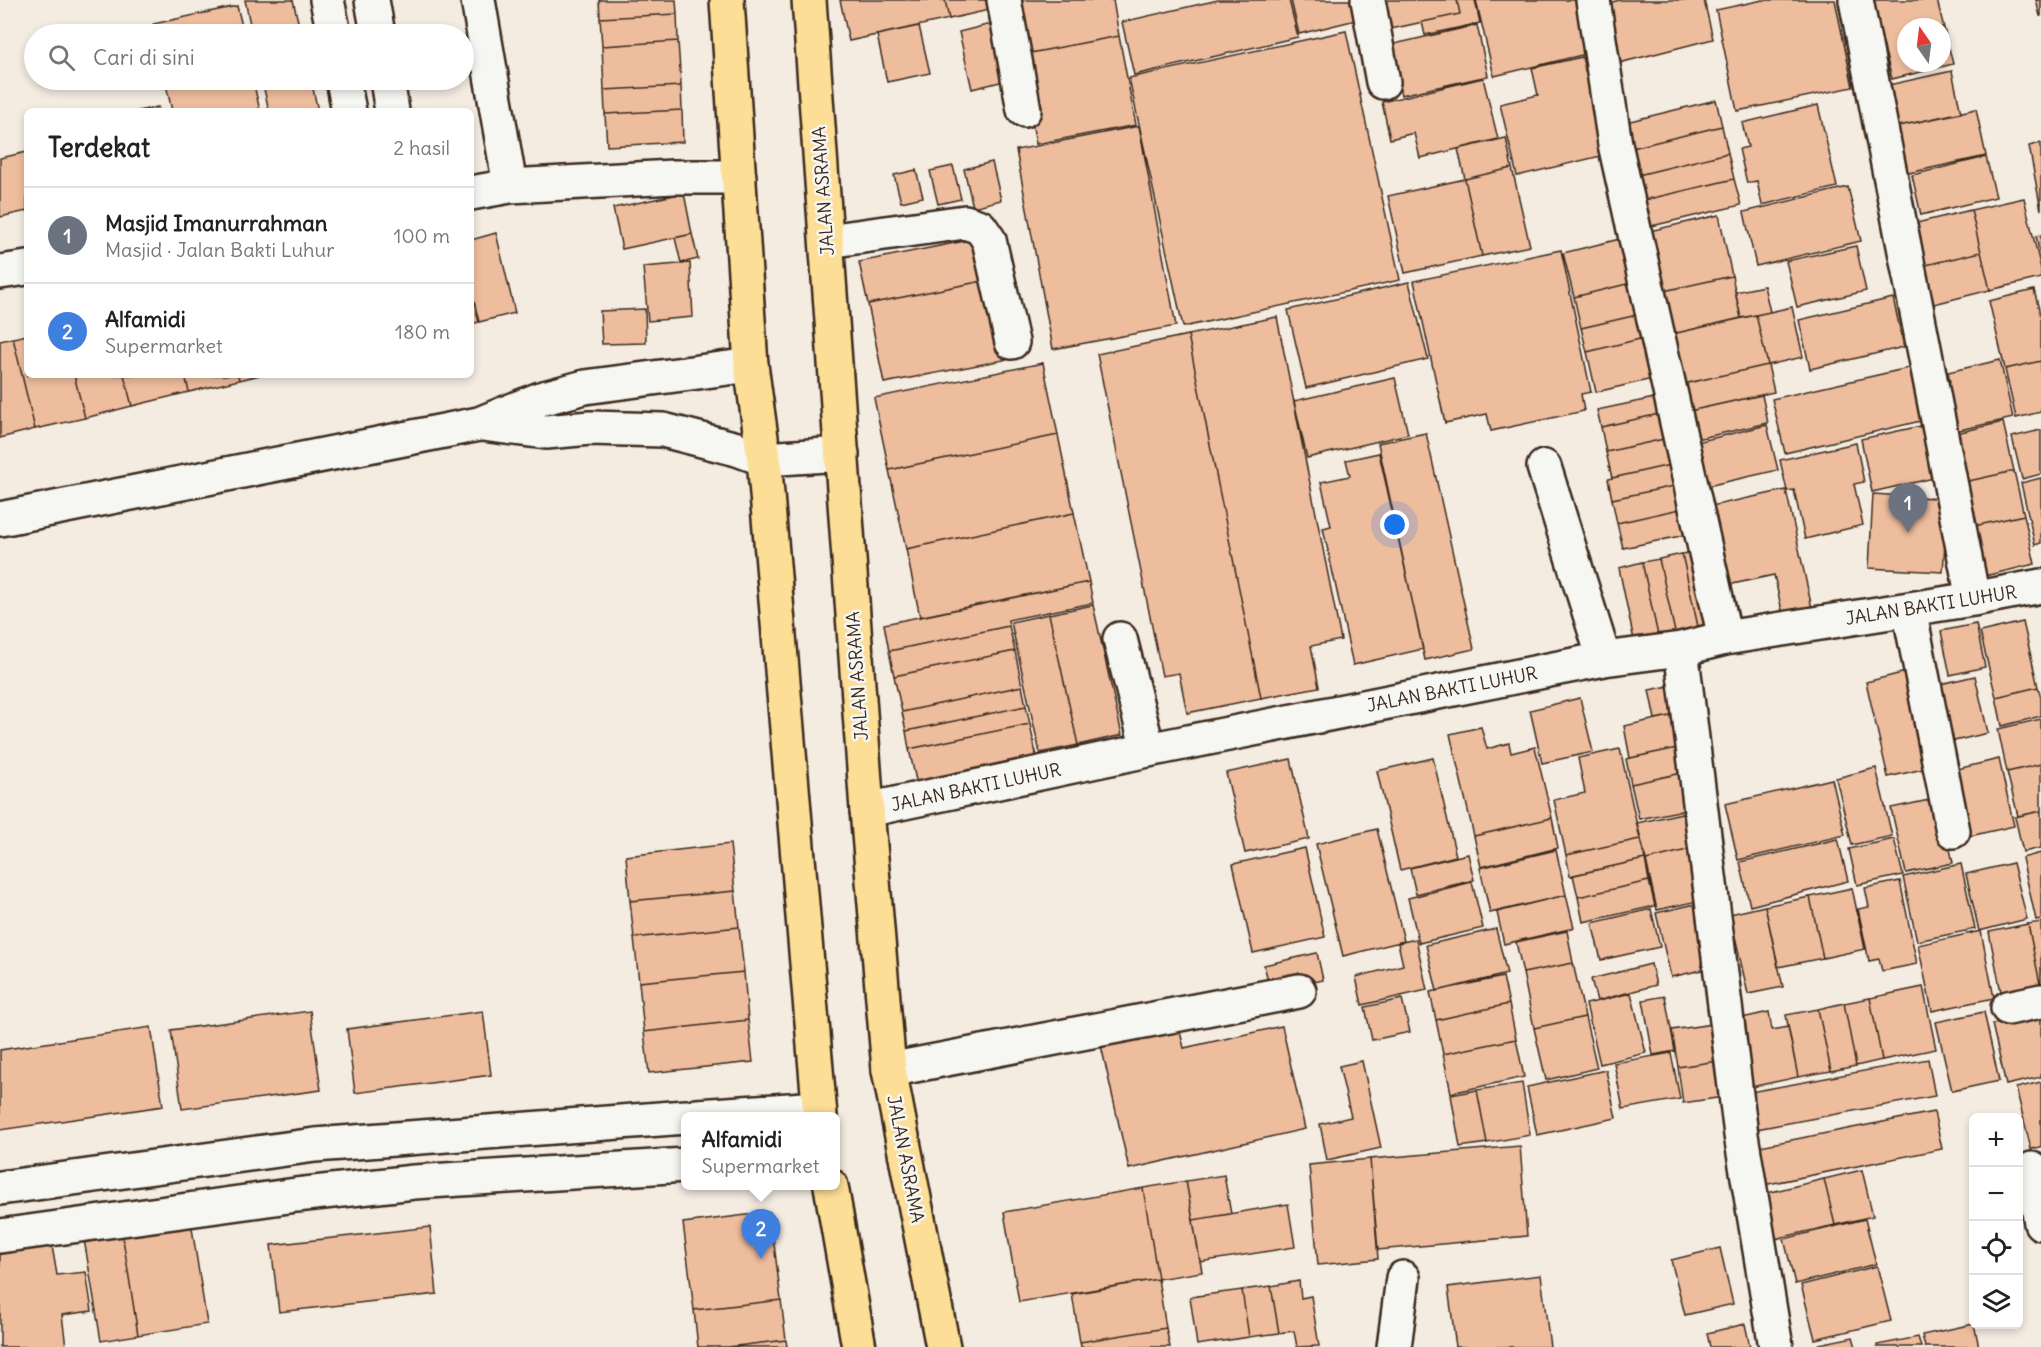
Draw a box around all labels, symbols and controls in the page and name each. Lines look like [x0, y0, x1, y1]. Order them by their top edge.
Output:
north arrow [1897, 18, 1951, 72]
search box [24, 24, 474, 90]
icon: search [45, 41, 78, 74]
text: Cari di sini [93, 43, 195, 71]
street label: JALAN ASRAMA [807, 126, 839, 256]
text: Terdekat [48, 131, 150, 164]
text: 2 hasil [393, 135, 450, 160]
text: Masjid Imanurrahman [105, 209, 328, 237]
text: 1 [64, 223, 71, 248]
text: 100 m [393, 223, 450, 248]
text: Masjid · Jalan Bakti Luhur [105, 237, 334, 262]
text: Alfamidi [105, 305, 186, 333]
text: 2 [62, 319, 73, 344]
text: 180 m [395, 319, 450, 344]
text: Supermarket [105, 333, 223, 358]
pin: 1 [1888, 484, 1928, 533]
your location [1380, 510, 1409, 539]
street label: JALAN BAKTI LUHUR [1844, 580, 2018, 630]
street label: JALAN ASRAMA [841, 611, 873, 741]
street label: JALAN BAKTI LUHUR [1365, 661, 1539, 717]
street label: JALAN BAKTI LUHUR [889, 758, 1063, 816]
street label: JALAN ASRAMA [882, 1093, 930, 1225]
popup [681, 1112, 840, 1190]
map controls [1969, 1113, 2023, 1329]
button: + [1969, 1113, 2023, 1167]
text: Alfamidi [702, 1125, 782, 1153]
text: Supermarket [702, 1153, 819, 1178]
button: − [1969, 1167, 2023, 1221]
pin: 2 [742, 1210, 780, 1259]
button: locate [1969, 1221, 2023, 1275]
button: layers [1969, 1275, 2023, 1329]

